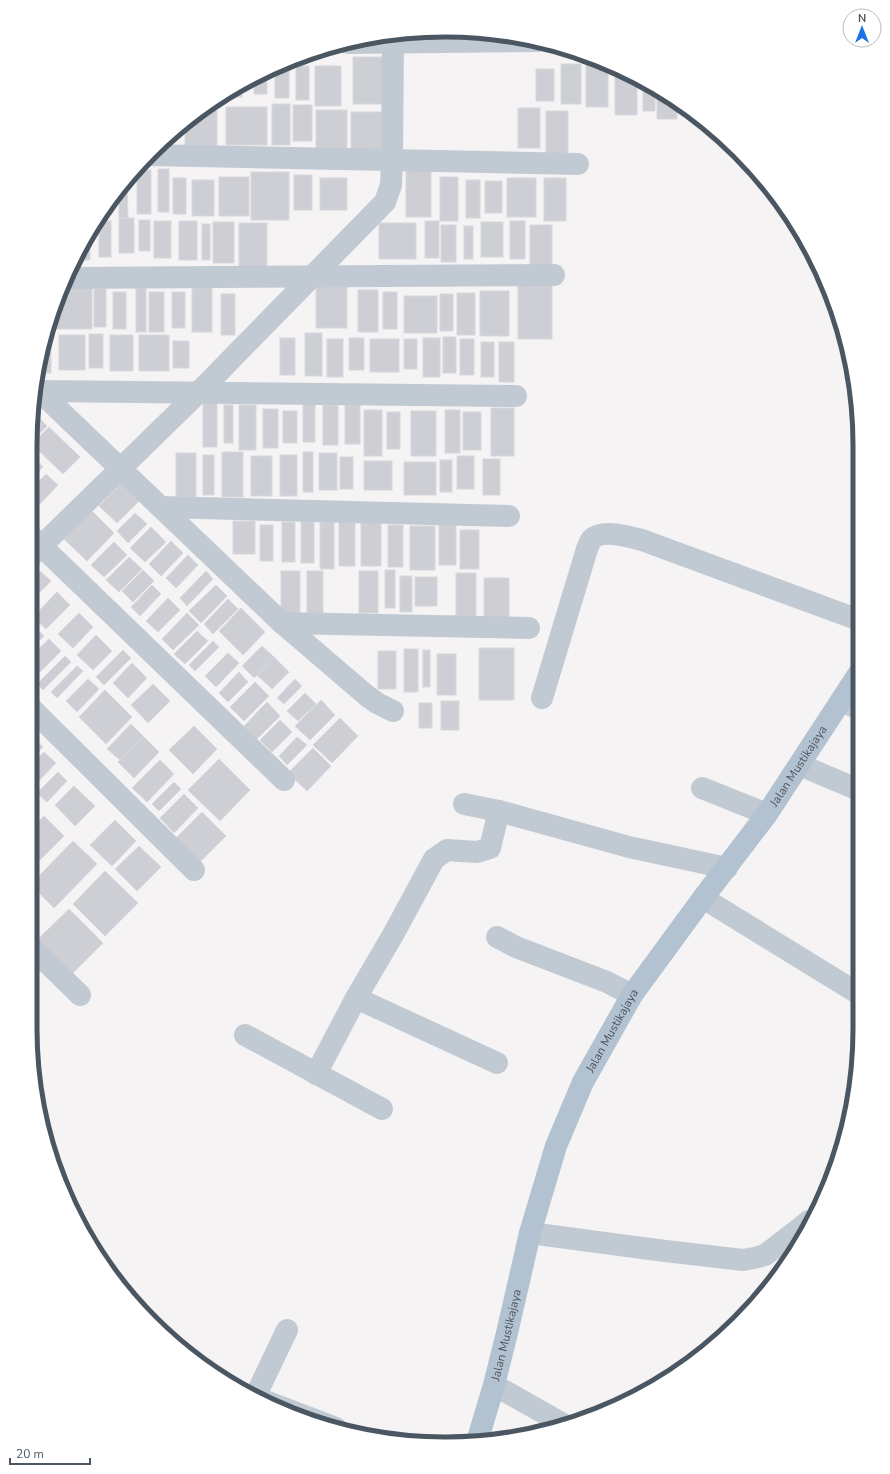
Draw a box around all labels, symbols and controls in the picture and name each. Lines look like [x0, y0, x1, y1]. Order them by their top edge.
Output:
north arrow [842, 8, 882, 48]
text: N [858, 11, 866, 26]
street label: Jalan Mustikajaya [765, 722, 831, 810]
street label: Jalan Mustikajaya [582, 985, 642, 1076]
street label: Jalan Mustikajaya [487, 1288, 525, 1383]
scale bar [10, 1440, 90, 1466]
text: 20 m [16, 1446, 44, 1462]

